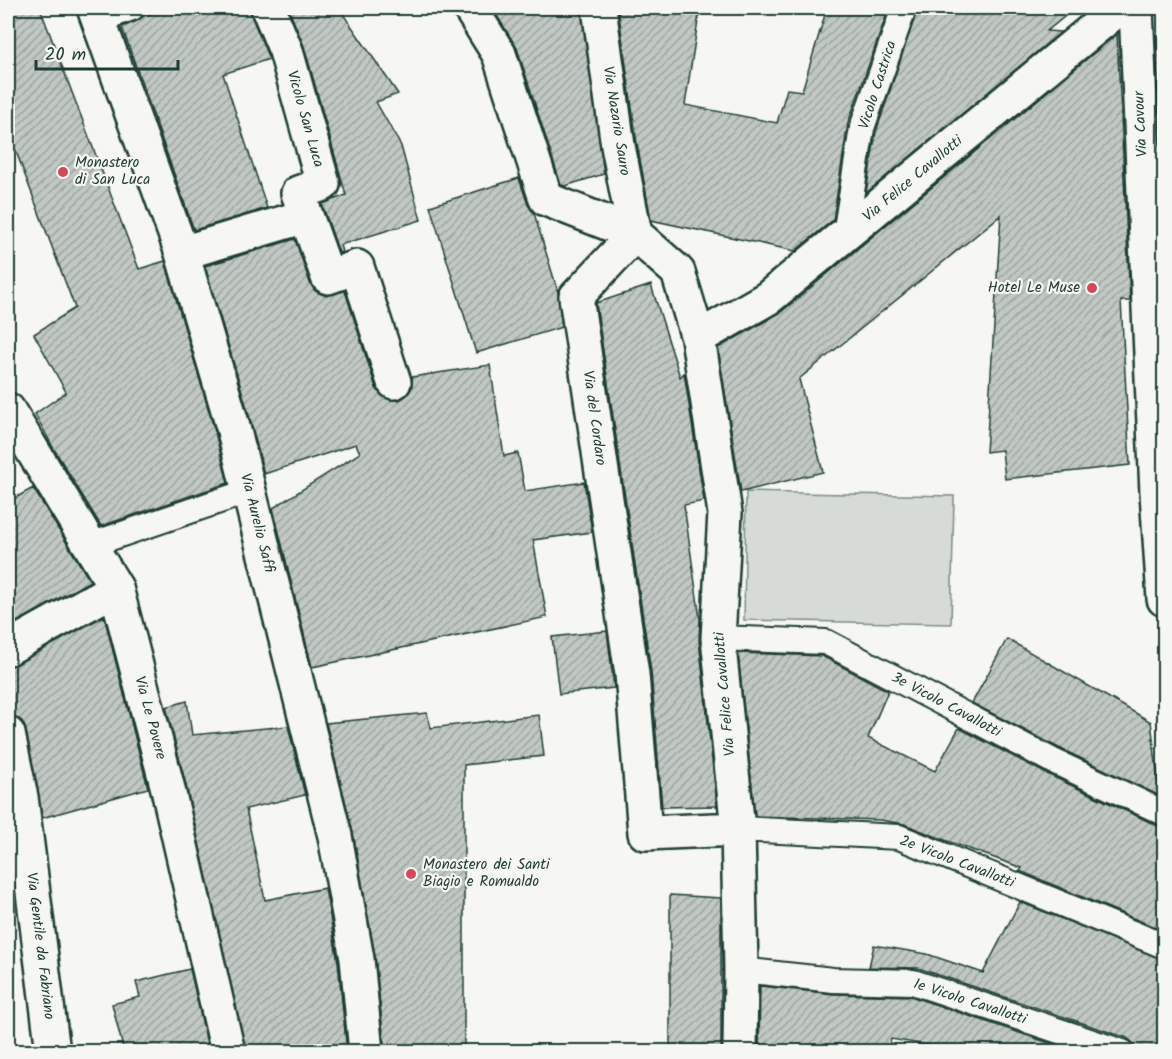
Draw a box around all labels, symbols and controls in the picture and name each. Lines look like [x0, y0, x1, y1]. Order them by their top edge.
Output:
scale bar [36, 33, 178, 71]
street label: Vicolo Castrica [852, 38, 904, 132]
text: 20 m [45, 41, 86, 70]
street label: Via Nazario Sauro [595, 64, 637, 178]
street label: Vicolo San Luca [280, 68, 330, 170]
street label: Via Cavour [1127, 89, 1155, 158]
street label: Via Felice Cavallotti [858, 129, 970, 228]
place label: Monastero di San Luca [75, 151, 150, 192]
marker: Monastero di San Luca [56, 165, 70, 179]
place label: Hotel Le Muse [988, 276, 1080, 300]
marker: Hotel Le Muse [1085, 281, 1099, 295]
street label: Via del Cordaro [575, 369, 613, 467]
street label: Via Aurelio Saffi [233, 471, 281, 575]
street label: Via Felice Cavallotti [707, 629, 742, 757]
street label: 3e Vicolo Cavallotti [887, 666, 1007, 745]
street label: Via Le Povere [127, 674, 173, 763]
street label: 2e Vicolo Cavallotti [896, 829, 1019, 896]
place label: Monastero dei Santi Biagio e Romualdo [423, 853, 551, 894]
marker: Monastero dei Santi Biagio e Romualdo [404, 867, 418, 881]
street label: Via Gentile da Fabriano [19, 871, 61, 1021]
street label: 1e Vicolo Cavallotti [910, 972, 1031, 1032]

